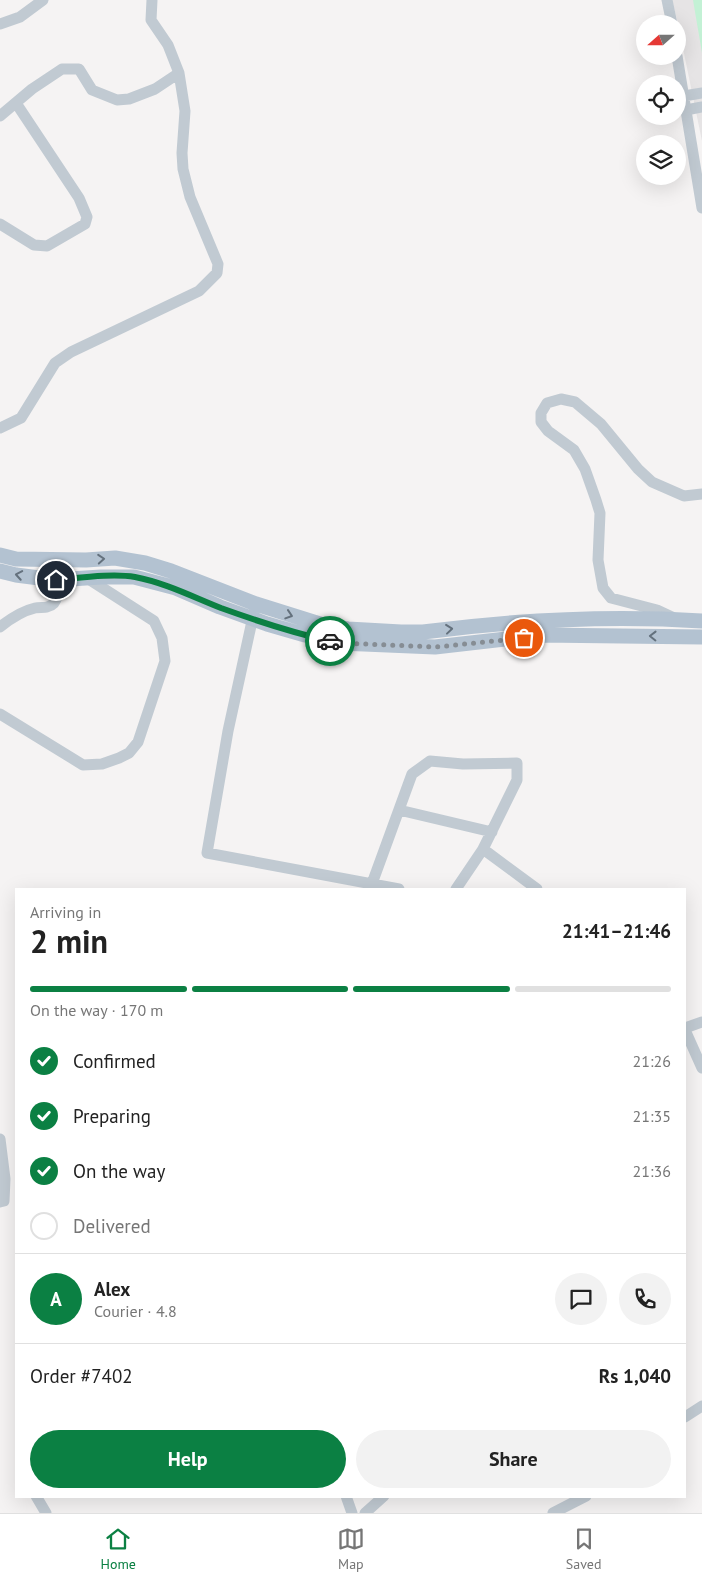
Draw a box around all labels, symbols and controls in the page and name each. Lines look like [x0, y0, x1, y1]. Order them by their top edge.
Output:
north arrow [636, 15, 686, 65]
map controls [636, 15, 686, 185]
button: locate [636, 75, 686, 125]
button: layers [636, 135, 686, 185]
one-way arrow [97, 554, 105, 565]
pin [35, 559, 77, 601]
icon: home [42, 566, 70, 594]
one-way arrow [15, 570, 23, 580]
one-way arrow [284, 609, 292, 619]
courier [305, 616, 355, 666]
pin [503, 617, 545, 659]
one-way arrow [445, 624, 453, 635]
icon: bag [510, 624, 538, 652]
icon: car [316, 627, 344, 655]
one-way arrow [649, 631, 657, 641]
text: Arriving in [30, 902, 101, 922]
text: 21:41–21:46 [562, 919, 671, 943]
text: 2 min [30, 920, 108, 962]
text: On the way · 170 m [30, 1000, 163, 1020]
icon: check [30, 1047, 58, 1075]
text: Confirmed [73, 1049, 156, 1073]
text: 21:26 [633, 1051, 671, 1071]
icon: check [30, 1102, 58, 1130]
text: Preparing [73, 1104, 151, 1128]
text: 21:35 [633, 1106, 671, 1126]
icon: check [30, 1157, 58, 1185]
text: On the way [73, 1159, 165, 1183]
text: 21:36 [633, 1161, 671, 1181]
text: Delivered [73, 1214, 151, 1238]
button: chat [555, 1273, 607, 1325]
button: phone [619, 1273, 671, 1325]
text: Alex [94, 1277, 130, 1301]
text: A [50, 1287, 62, 1311]
text: Courier · 4.8 [94, 1301, 177, 1321]
text: Order #7402 [30, 1364, 133, 1388]
text: Rs 1,040 [599, 1364, 671, 1388]
button: Help [30, 1430, 346, 1488]
button: Share [356, 1430, 671, 1488]
tab: Home [100, 1525, 136, 1573]
tab: Map [337, 1525, 365, 1573]
tab: Saved [566, 1525, 601, 1573]

